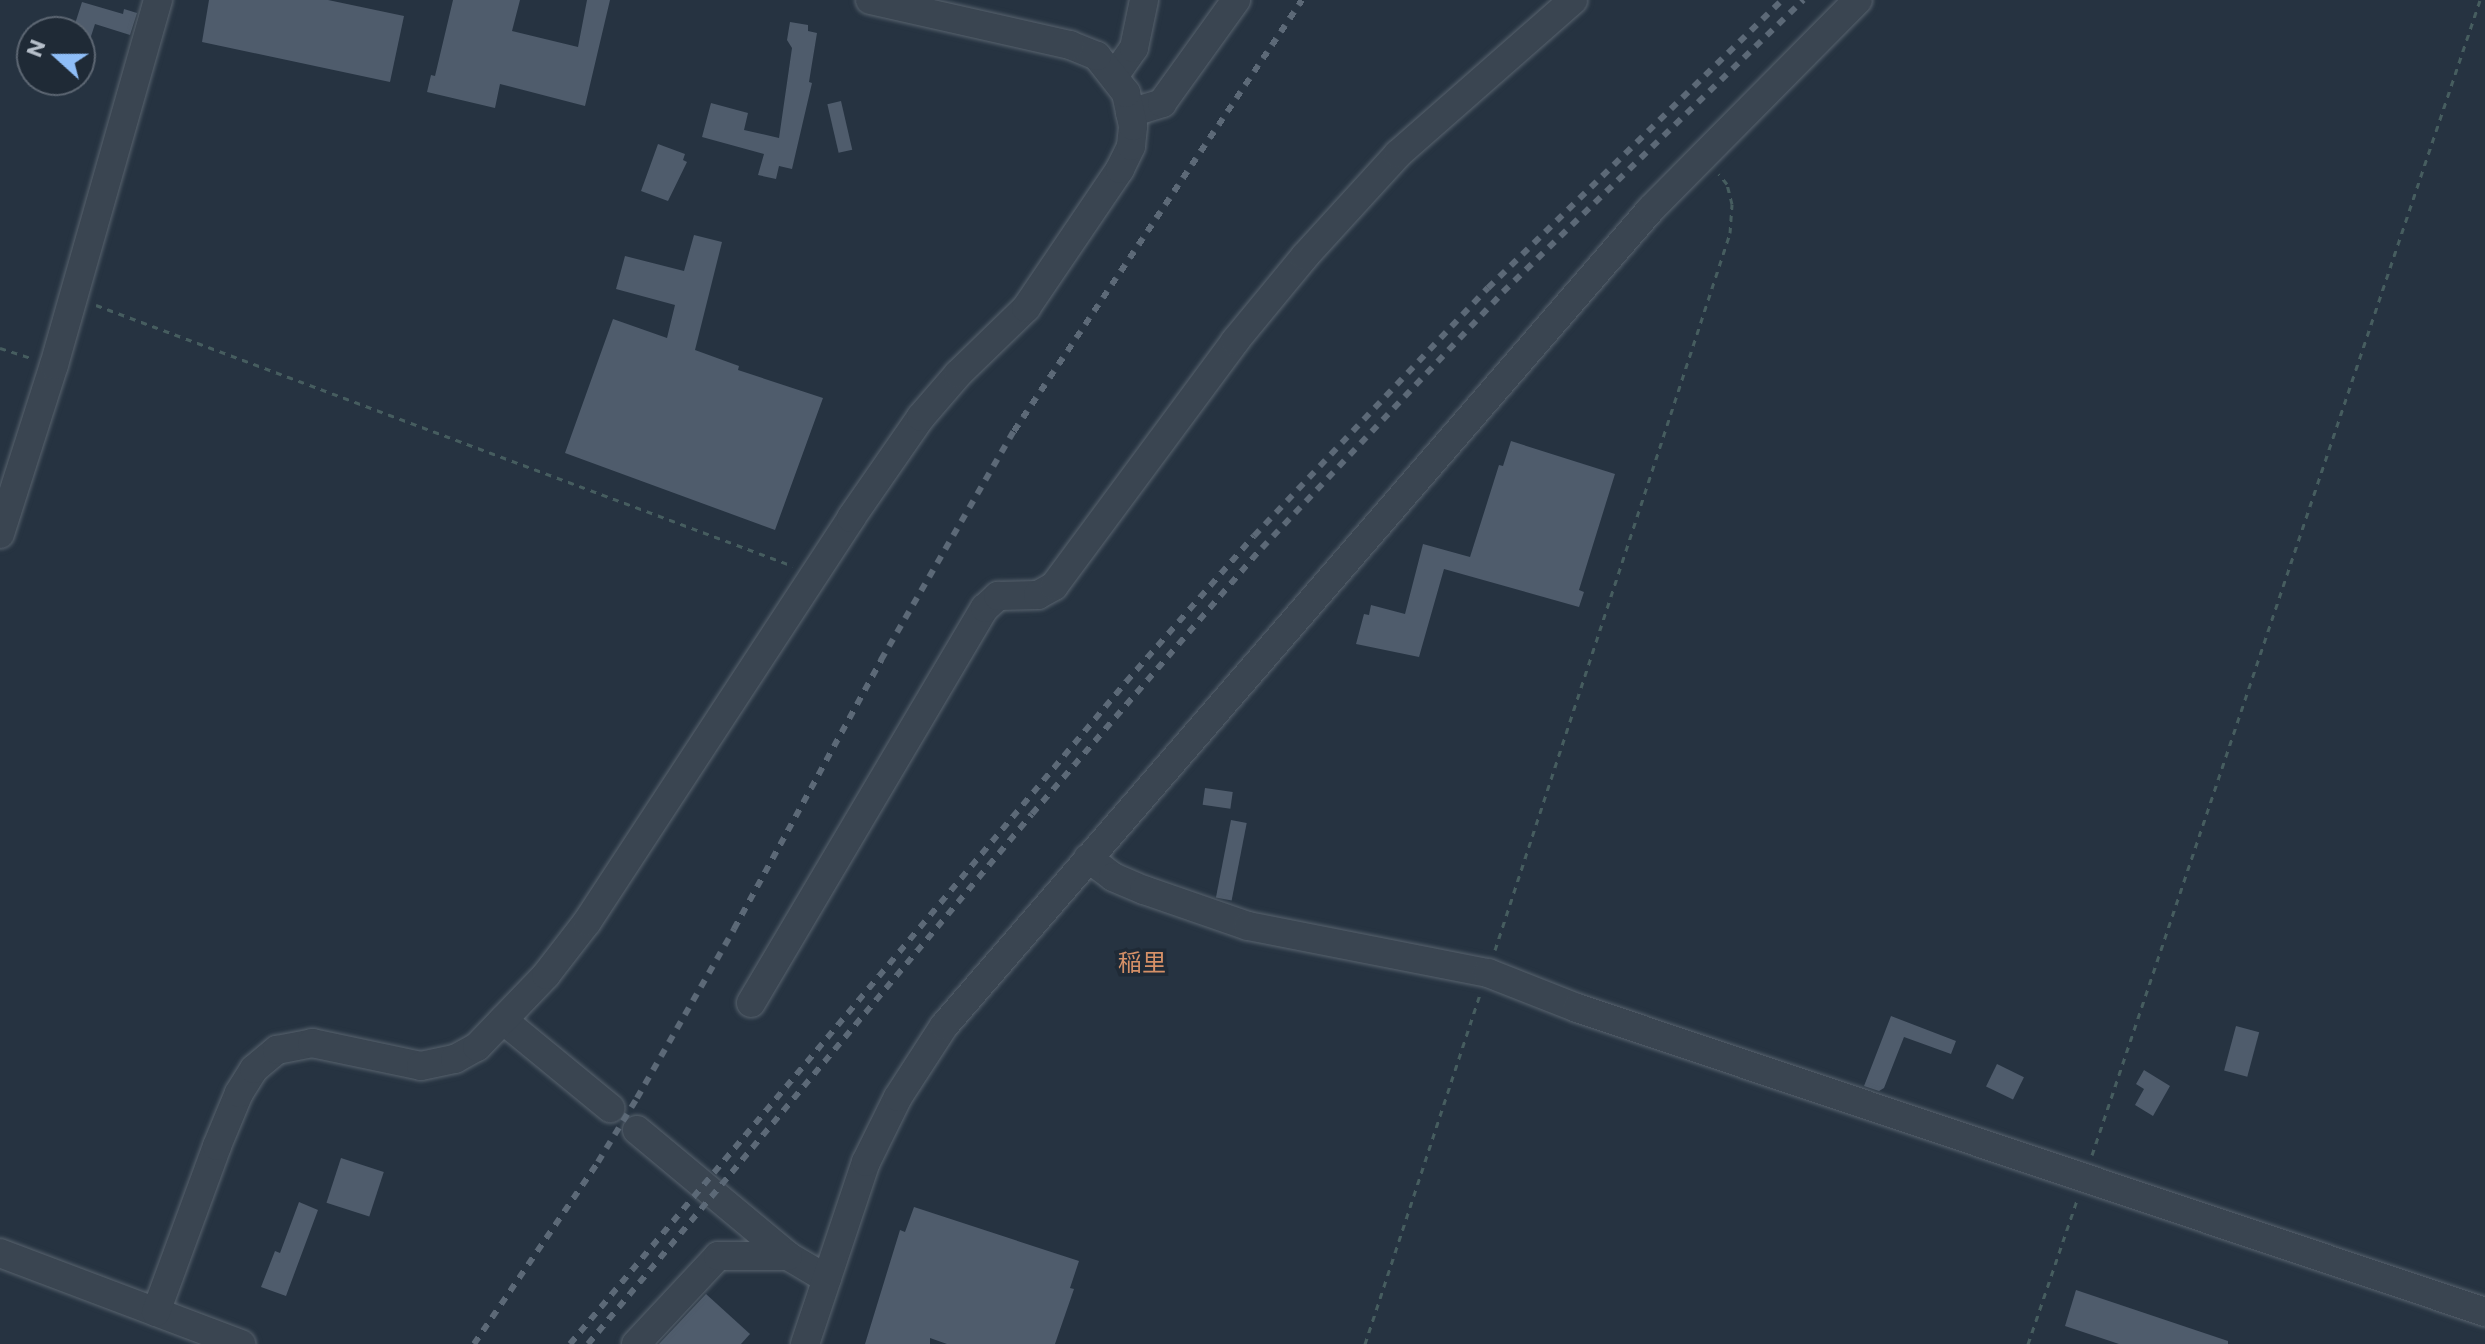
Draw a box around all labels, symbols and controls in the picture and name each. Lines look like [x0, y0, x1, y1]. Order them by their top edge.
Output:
north arrow [16, 16, 96, 96]
text: N [19, 35, 51, 60]
district label: 稲里 [1118, 948, 1166, 976]

